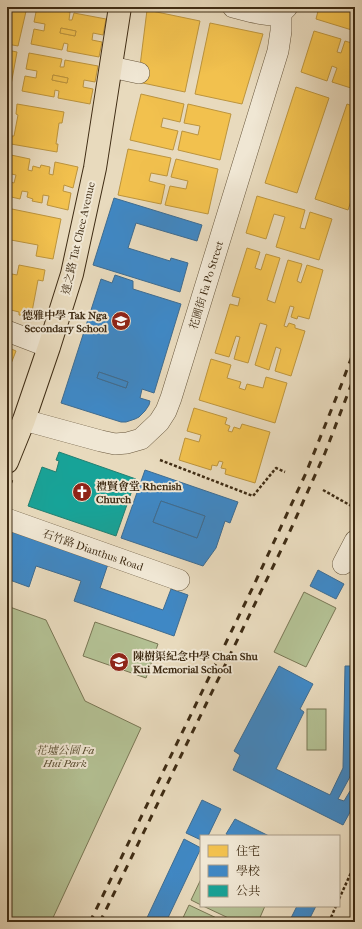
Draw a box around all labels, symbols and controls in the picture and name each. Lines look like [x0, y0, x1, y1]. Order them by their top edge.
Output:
street label: 達之路 Tat Chee Avenue [59, 180, 98, 296]
street label: 花圃街 Fa Po Street [187, 239, 226, 331]
place label: 德雅中學 Tak Nga Secondary School [22, 309, 108, 335]
school or university icon: 德雅中學 Tak Nga Secondary School [110, 310, 132, 332]
place label: 禮賢會堂 Rhenish Church [96, 480, 183, 506]
church icon: 禮賢會堂 Rhenish Church [71, 481, 93, 503]
street label: 石竹路 Dianthus Road [41, 527, 146, 574]
place label: 陳樹渠紀念中學 Chan Shu Kui Memorial School [133, 650, 258, 676]
school or university icon: 陳樹渠紀念中學 Chan Shu Kui Memorial School [108, 651, 130, 673]
park label: 花墟公園 Fa Hui Park [36, 744, 95, 770]
legend [200, 835, 340, 907]
text: 住宅 [236, 844, 260, 858]
text: 學校 [236, 864, 260, 878]
text: 公共 [236, 884, 260, 898]

